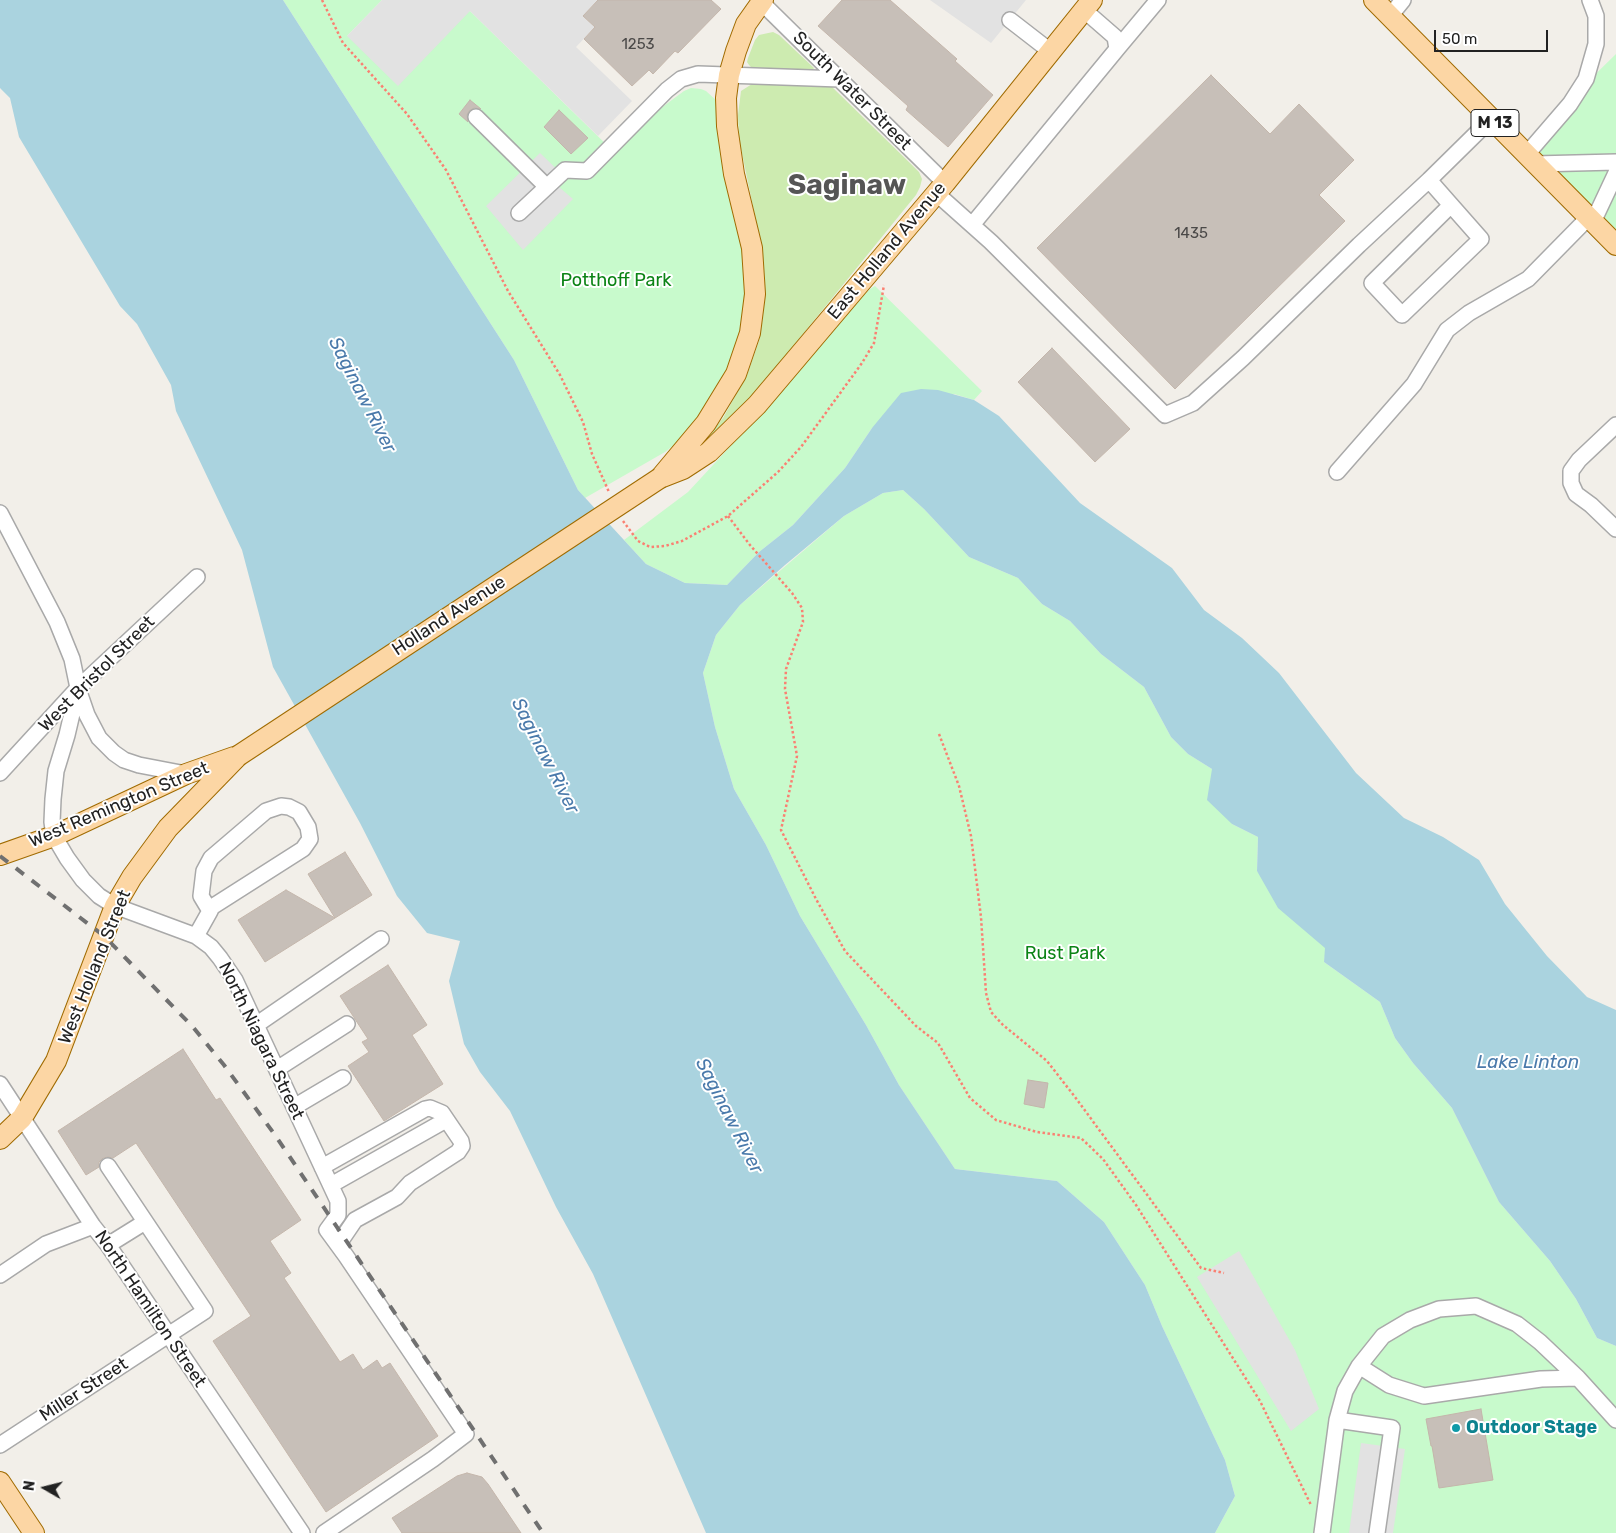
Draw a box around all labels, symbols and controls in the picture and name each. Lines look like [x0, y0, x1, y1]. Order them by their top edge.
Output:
scale bar [1436, 20, 1550, 52]
street label: South Water Street [788, 27, 916, 155]
text: 50 m [1442, 30, 1477, 48]
house number: 1253 [621, 36, 655, 54]
road number: M 13 [1471, 110, 1519, 136]
district label: Saginaw [788, 169, 906, 203]
street label: East Holland Avenue [823, 178, 951, 324]
house number: 1435 [1174, 225, 1208, 243]
park label: Potthoff Park [560, 270, 672, 292]
water label: Saginaw River [323, 333, 401, 457]
street label: Holland Avenue [388, 571, 510, 661]
street label: West Bristol Street [34, 611, 160, 737]
water label: Saginaw River [506, 694, 584, 818]
street label: West Remington Street [26, 757, 212, 853]
street label: West Holland Street [54, 887, 136, 1047]
park label: Rust Park [1025, 943, 1105, 965]
street label: North Niagara Street [213, 959, 309, 1123]
water label: Lake Linton [1477, 1052, 1579, 1074]
water label: Saginaw River [690, 1054, 768, 1178]
street label: North Hamilton Street [90, 1227, 210, 1391]
street label: Miller Street [36, 1354, 132, 1426]
place label: Outdoor Stage [1466, 1417, 1597, 1439]
marker: Outdoor Stage [1450, 1422, 1462, 1434]
north arrow [20, 1463, 70, 1513]
text: N [21, 1480, 39, 1492]

